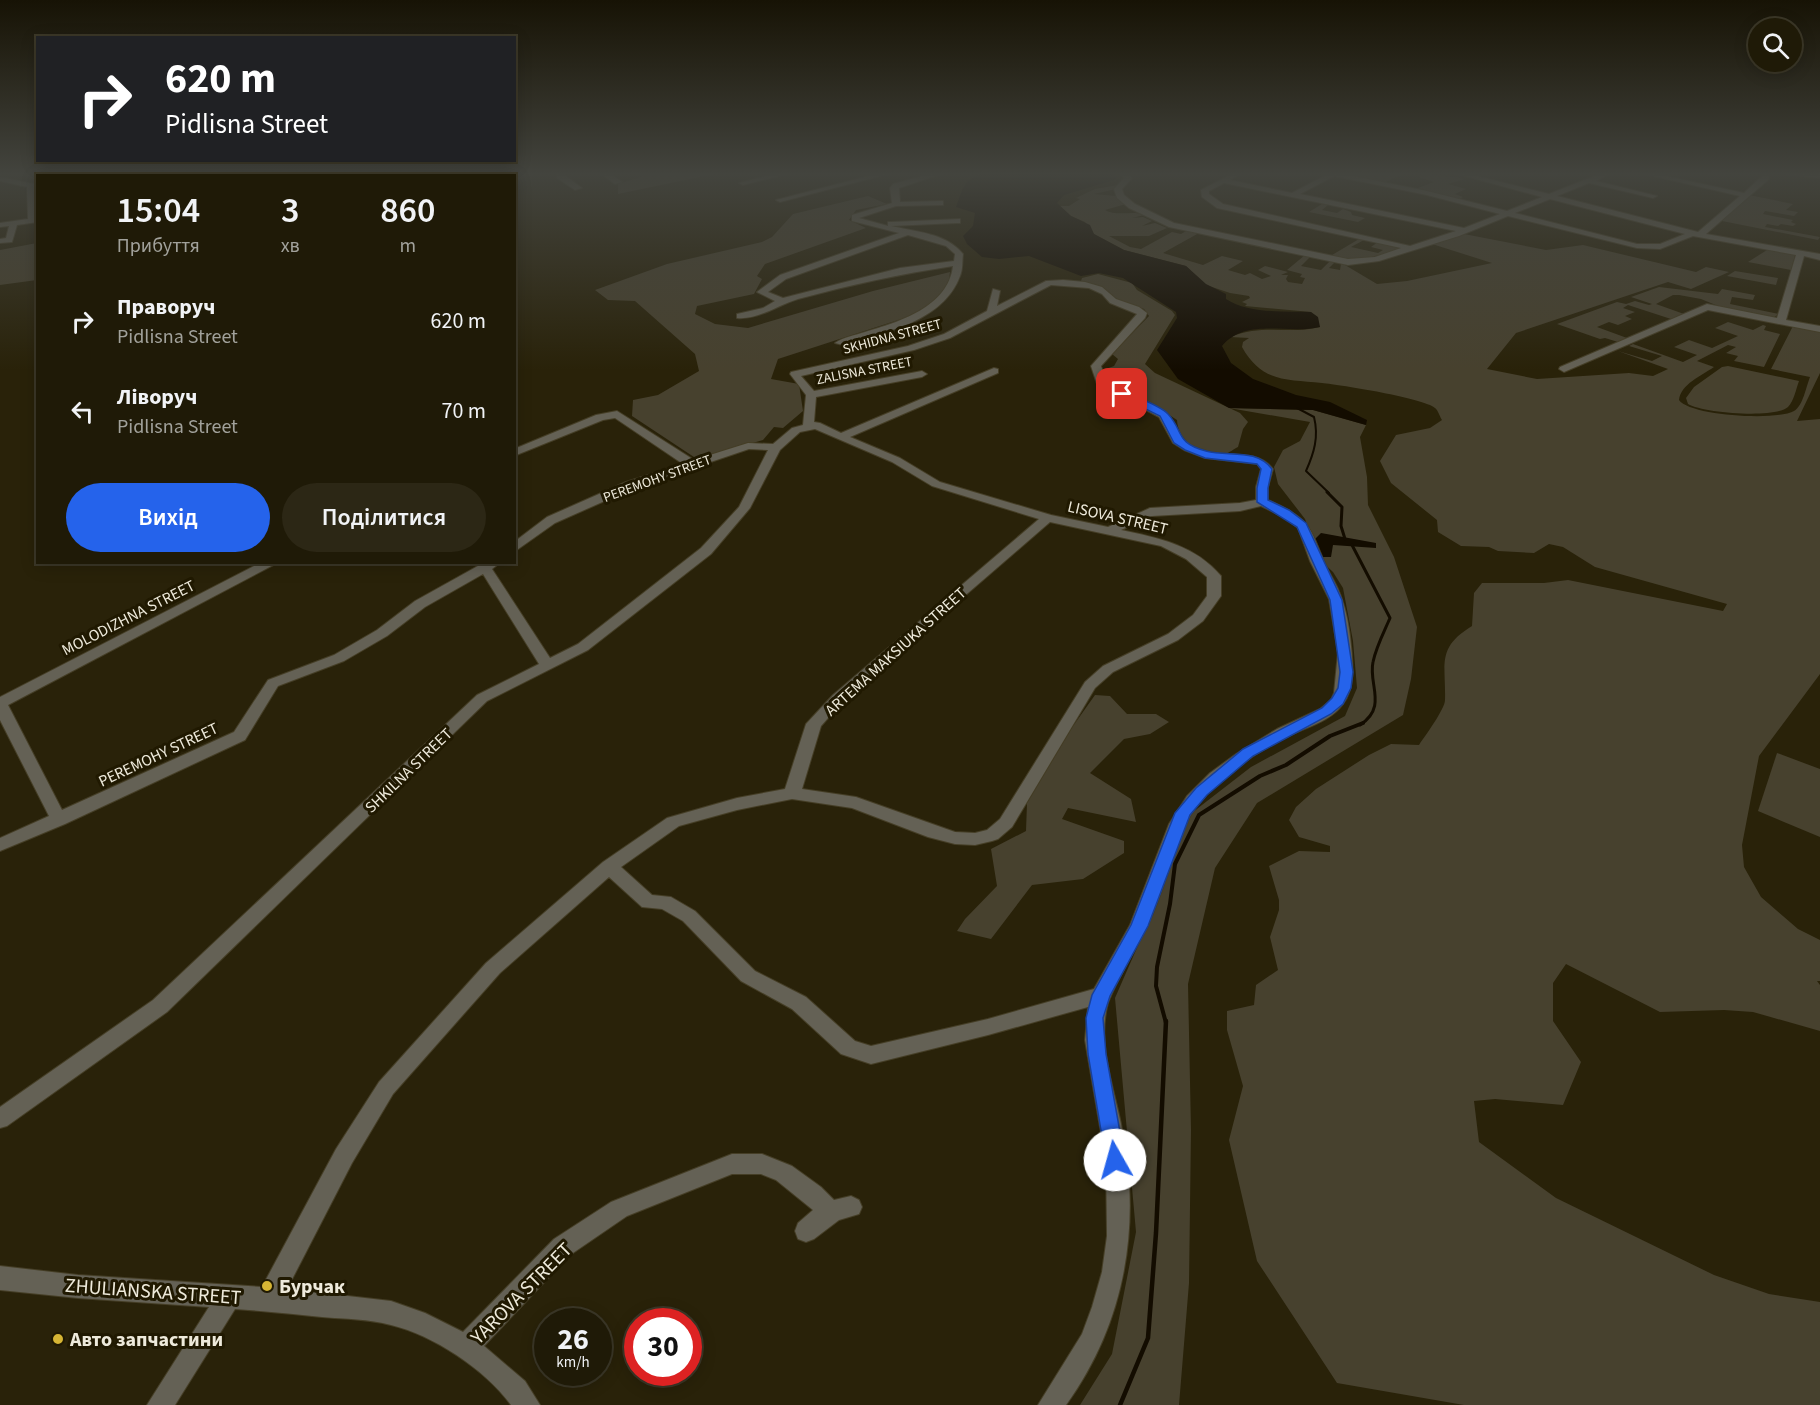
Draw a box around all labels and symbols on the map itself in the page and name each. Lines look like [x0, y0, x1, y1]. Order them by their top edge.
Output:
street label: SKHIDNA STREET [841, 314, 944, 360]
street label: ZALISNA STREET [814, 352, 914, 390]
pin [1096, 368, 1147, 419]
street label: PEREMOHY STREET [601, 450, 715, 508]
street label: LISOVA STREET [1065, 496, 1170, 540]
street label: MOLODIZHNA STREET [58, 575, 199, 661]
street label: ARTEMA MAKSIUKA STREET [820, 582, 971, 721]
street label: PEREMOHY STREET [95, 717, 222, 792]
street label: SHKILNA STREET [360, 723, 458, 818]
position arrow [1083, 1128, 1147, 1192]
street label: YAROVA STREET [464, 1236, 579, 1352]
street label: ZHULIANSKA STREET [64, 1272, 242, 1312]
place label: Бурчак [279, 1273, 345, 1301]
marker: Бурчак [260, 1279, 274, 1293]
speed limit sign: 30 [624, 1308, 702, 1386]
place label: Авто запчастини [69, 1326, 223, 1354]
marker: Авто запчастини [51, 1332, 65, 1346]

